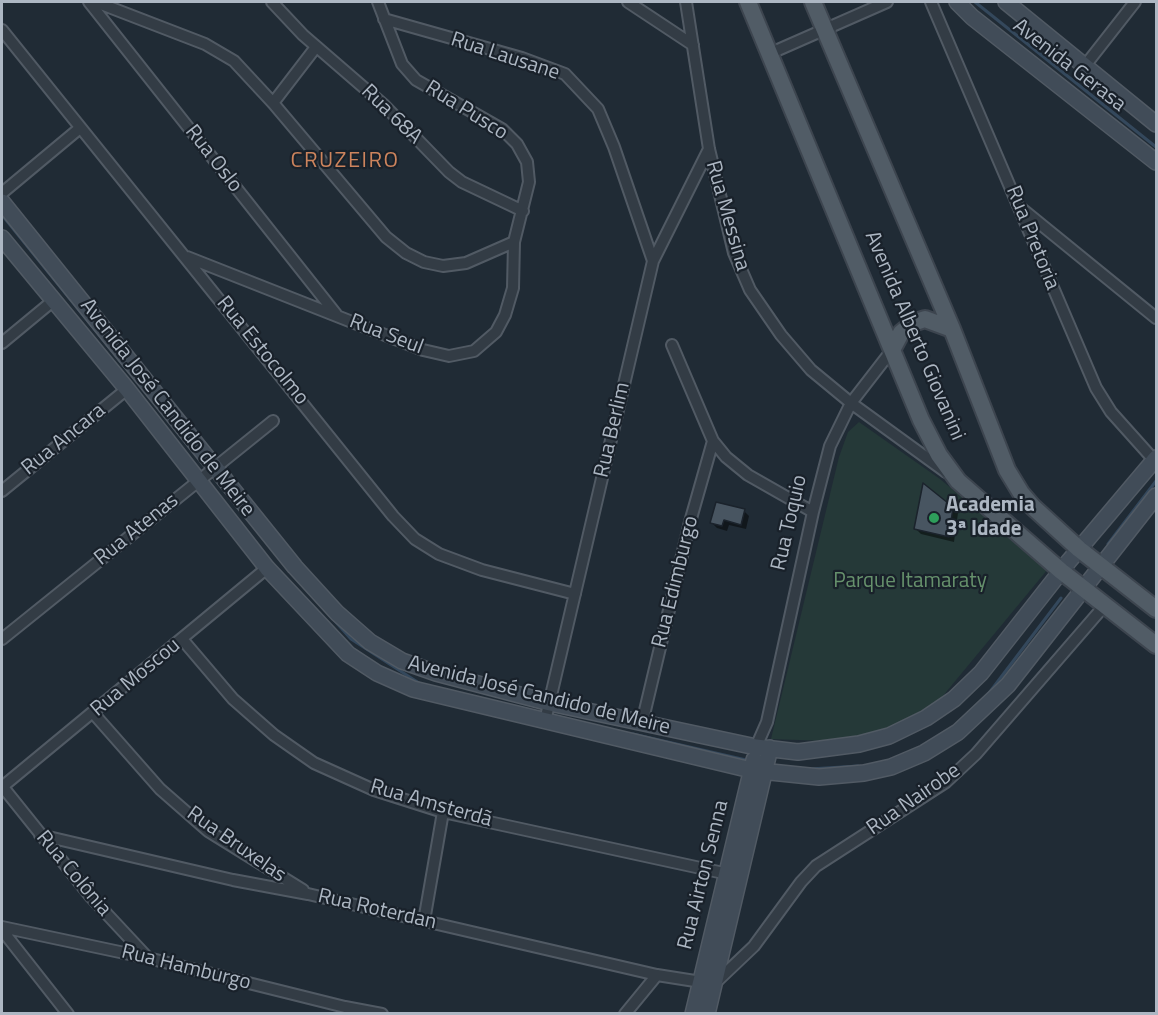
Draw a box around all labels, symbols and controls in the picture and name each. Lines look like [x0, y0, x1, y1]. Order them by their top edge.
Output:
street label: Avenida Gerasa [1008, 14, 1130, 118]
street label: Rua Lausane [447, 28, 563, 86]
street label: Rua Pusco [420, 76, 512, 146]
street label: Rua 68A [355, 80, 427, 150]
street label: Rua Oslo [179, 120, 247, 198]
district label: CRUZEIRO [290, 149, 400, 175]
street label: Rua Messina [699, 158, 755, 274]
street label: Rua Pretoria [1000, 182, 1064, 294]
street label: Avenida Alberto Giovanini [858, 228, 970, 444]
street label: Rua Estocolmo [210, 292, 314, 410]
street label: Avenida José Candido de Meire [74, 294, 260, 522]
street label: Rua Seul [345, 309, 427, 361]
street label: Rua Berlim [590, 380, 636, 480]
street label: Rua Ancara [17, 399, 111, 481]
street label: Rua Toquio [767, 473, 813, 573]
street label: Rua Atenas [90, 488, 184, 572]
place label: Academia 3ª Idade [946, 493, 1035, 543]
marker: Academia 3ª Idade [927, 511, 941, 525]
street label: Rua Edimburgo [647, 513, 705, 651]
park label: Parque Itamaraty [833, 569, 987, 595]
street label: Rua Moscou [86, 633, 186, 723]
street label: Avenida José Candido de Meire [405, 651, 673, 741]
street label: Rua Nairobe [862, 759, 966, 841]
street label: Rua Amsterdã [367, 775, 495, 833]
street label: Rua Airton Senna [673, 798, 735, 952]
street label: Rua Bruxelas [181, 802, 291, 888]
street label: Rua Colônia [30, 826, 116, 922]
street label: Rua Roterdan [315, 884, 439, 936]
street label: Rua Hamburgo [119, 940, 253, 996]

